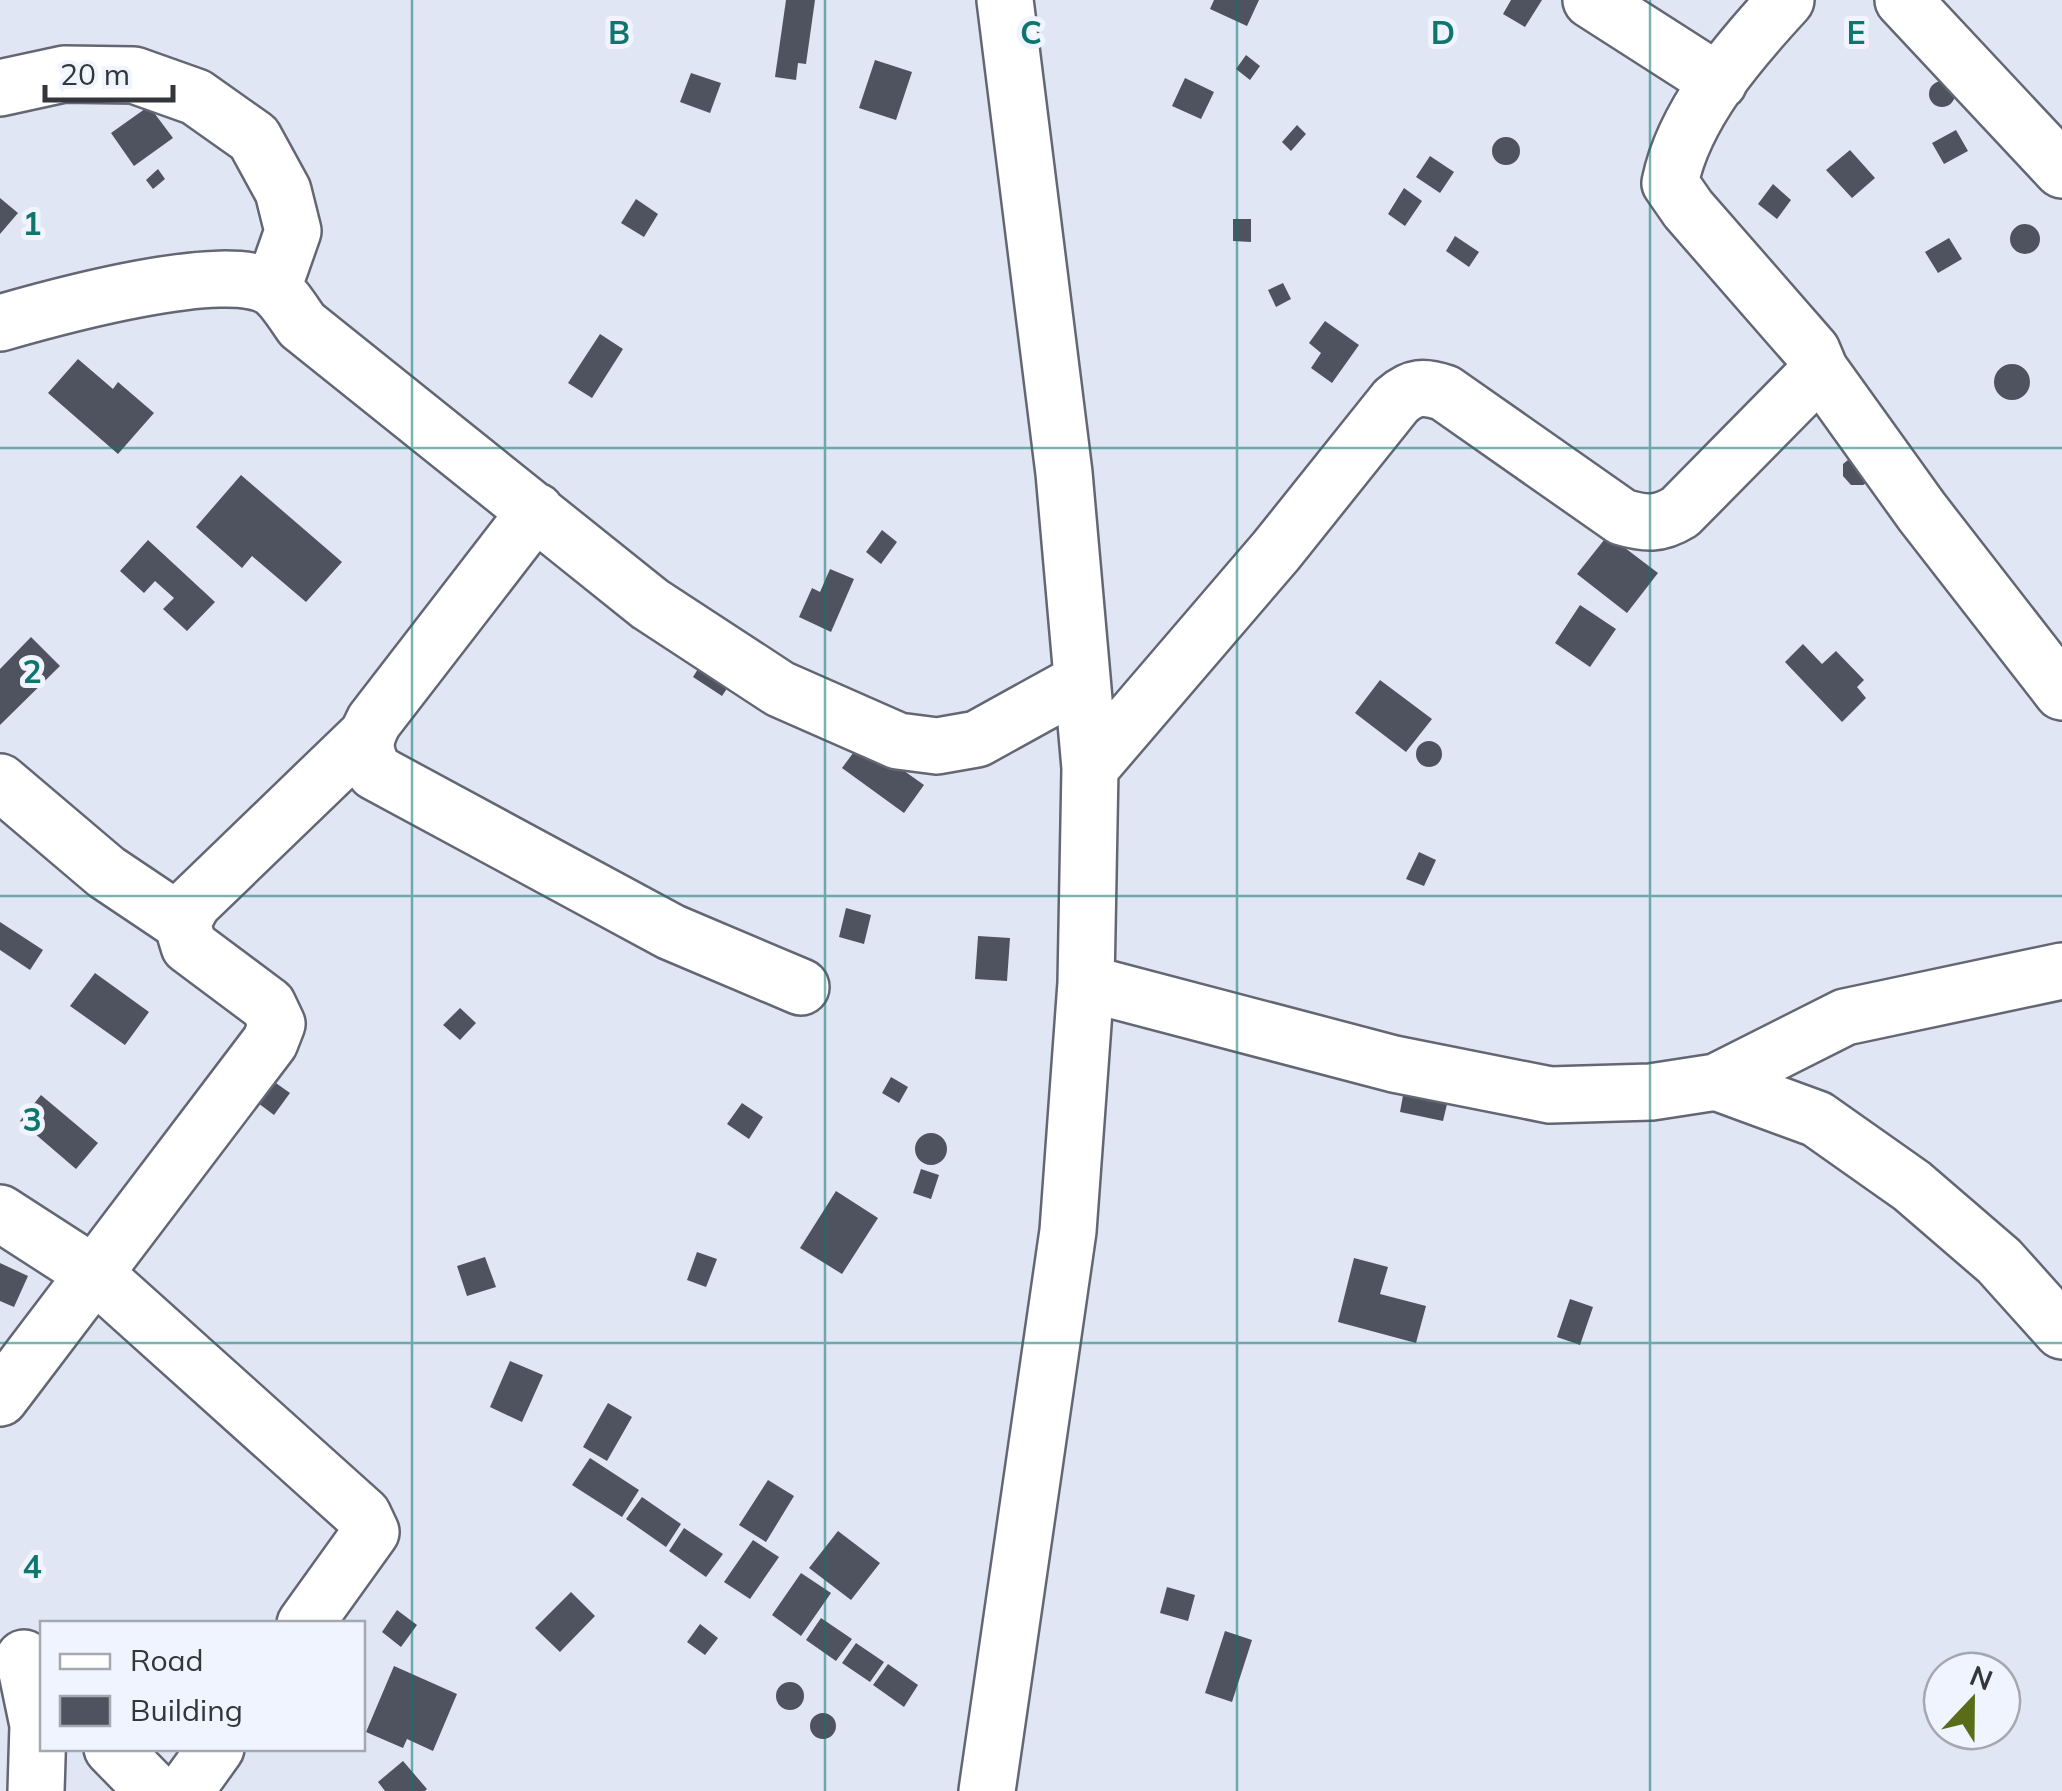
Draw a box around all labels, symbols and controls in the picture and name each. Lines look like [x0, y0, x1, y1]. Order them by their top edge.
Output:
text: B [608, 12, 630, 52]
text: C [1020, 12, 1042, 52]
text: D [1431, 12, 1455, 52]
text: E [1846, 12, 1866, 52]
scale bar [45, 40, 172, 102]
text: 20 m [60, 55, 130, 93]
text: 1 [22, 203, 42, 243]
text: 2 [22, 651, 42, 691]
text: 3 [22, 1099, 42, 1139]
text: 4 [22, 1546, 42, 1586]
legend [40, 1621, 365, 1751]
text: Road [130, 1641, 204, 1679]
north arrow [1922, 1651, 2022, 1751]
text: N [1965, 1657, 1998, 1698]
text: Building [130, 1691, 243, 1729]

